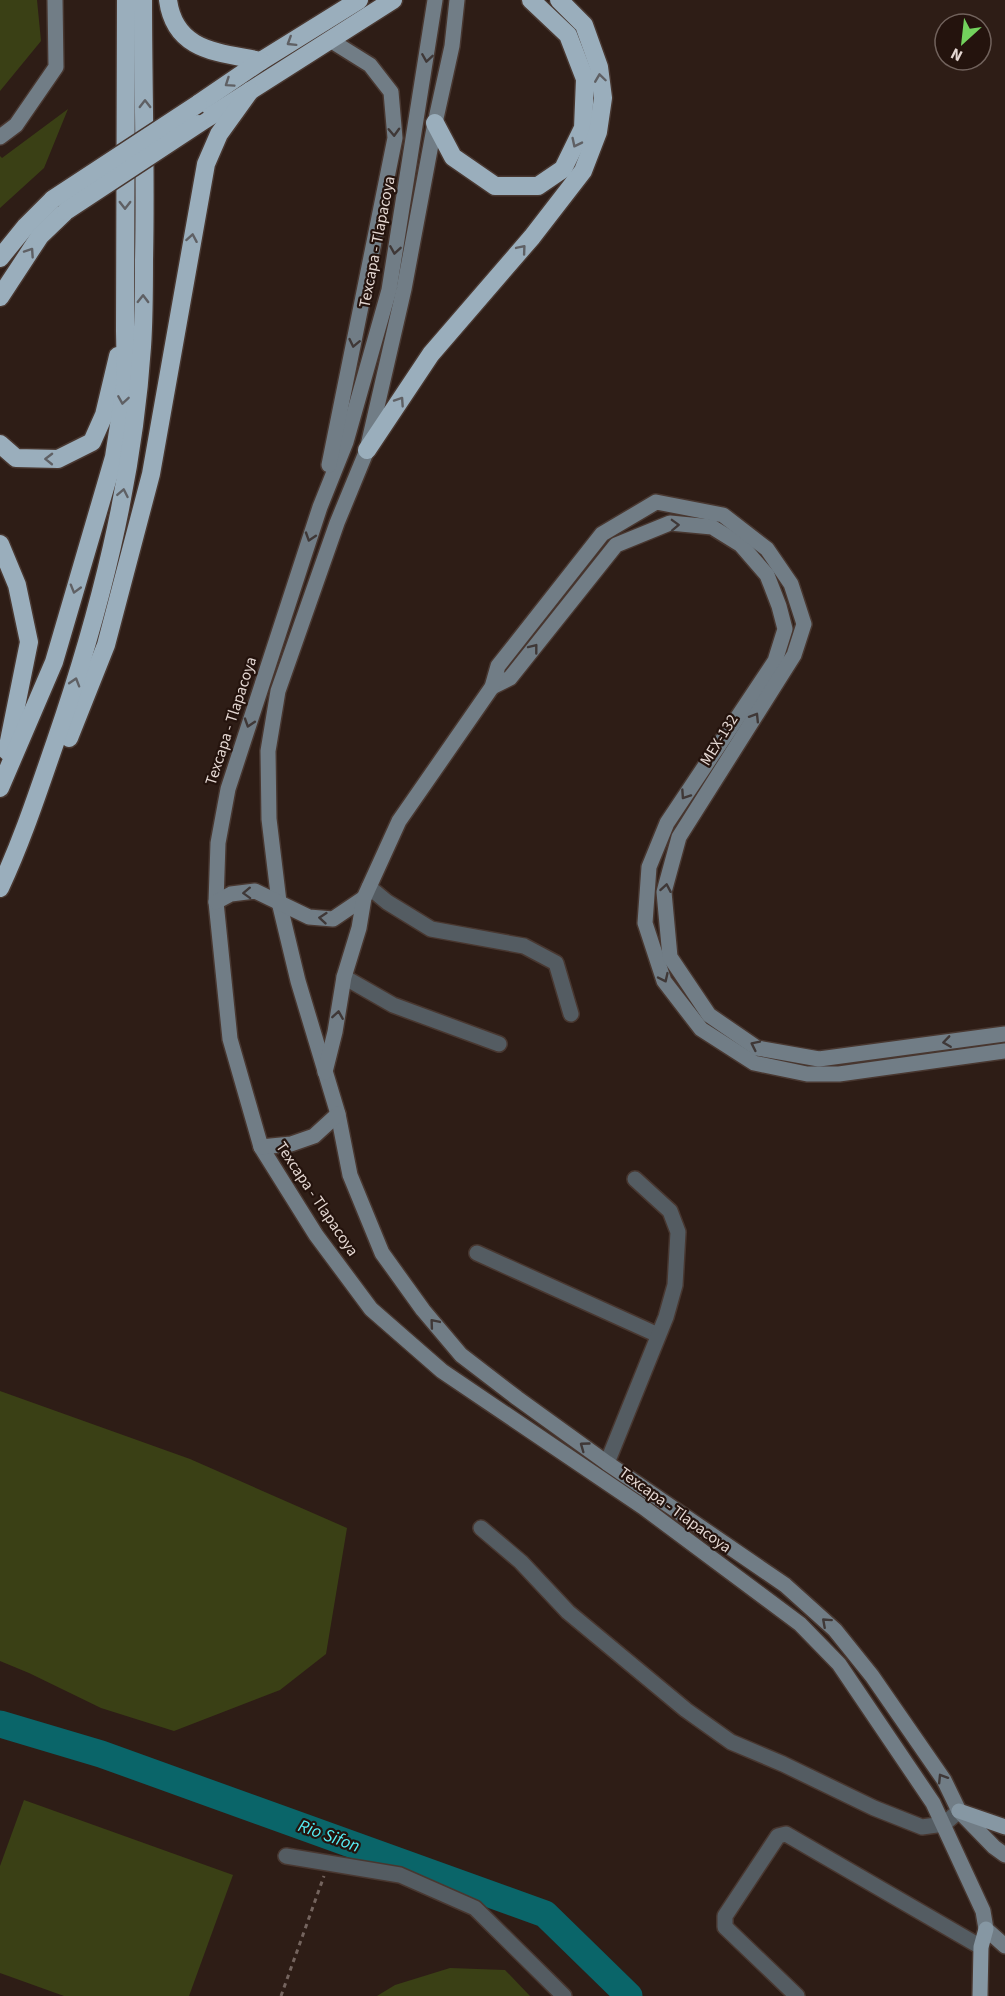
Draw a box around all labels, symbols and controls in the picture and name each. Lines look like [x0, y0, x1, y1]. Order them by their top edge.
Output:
north arrow [933, 12, 993, 72]
one-way arrow [287, 35, 297, 47]
text: N [947, 42, 966, 67]
one-way arrow [421, 53, 434, 63]
one-way arrow [595, 74, 607, 83]
one-way arrow [225, 75, 236, 86]
one-way arrow [139, 100, 151, 109]
one-way arrow [388, 127, 401, 136]
one-way arrow [571, 136, 583, 147]
street label: Texcapa - Tlapacoya [353, 174, 401, 310]
one-way arrow [119, 201, 131, 210]
one-way arrow [185, 234, 198, 244]
one-way arrow [515, 245, 526, 256]
one-way arrow [390, 246, 402, 255]
one-way arrow [22, 247, 33, 258]
one-way arrow [137, 295, 150, 304]
one-way arrow [348, 338, 361, 348]
one-way arrow [117, 396, 129, 405]
one-way arrow [393, 397, 404, 408]
one-way arrow [44, 453, 53, 465]
one-way arrow [116, 488, 129, 498]
one-way arrow [671, 518, 680, 531]
one-way arrow [305, 531, 318, 542]
one-way arrow [70, 583, 82, 594]
one-way arrow [527, 644, 538, 655]
street label: Texcapa - Tlapacoya [200, 654, 262, 788]
one-way arrow [68, 677, 81, 688]
street label: MEX-132 [695, 710, 743, 770]
one-way arrow [747, 713, 759, 723]
one-way arrow [244, 717, 256, 728]
one-way arrow [681, 789, 693, 799]
one-way arrow [659, 883, 672, 893]
one-way arrow [243, 886, 252, 899]
one-way arrow [318, 912, 327, 925]
one-way arrow [657, 971, 669, 982]
one-way arrow [331, 1010, 344, 1020]
one-way arrow [942, 1035, 952, 1047]
one-way arrow [751, 1040, 762, 1052]
street label: Texcapa - Tlapacoya [270, 1137, 364, 1261]
one-way arrow [430, 1319, 441, 1330]
one-way arrow [579, 1442, 590, 1453]
street label: Texcapa - Tlapacoya [614, 1462, 736, 1558]
one-way arrow [822, 1618, 833, 1629]
one-way arrow [939, 1774, 950, 1785]
water label: Rio Sifon [295, 1813, 363, 1859]

